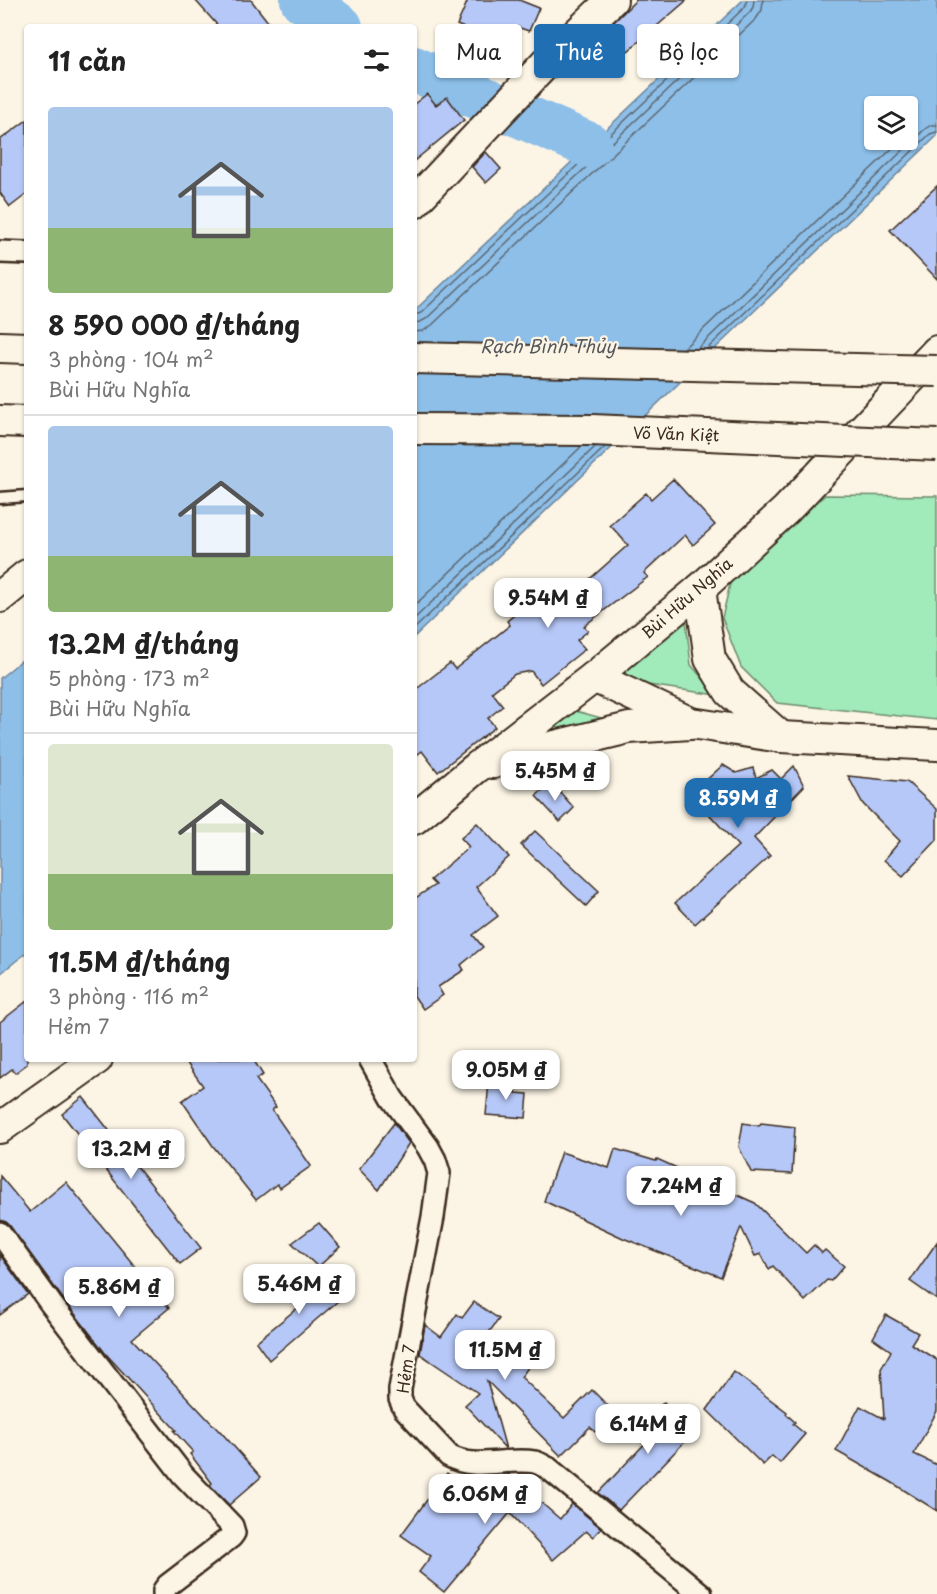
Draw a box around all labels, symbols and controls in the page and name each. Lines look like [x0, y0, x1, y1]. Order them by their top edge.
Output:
chip: Mua [435, 24, 522, 78]
chip: Thuê [534, 24, 625, 78]
chip: Bộ lọc [637, 24, 739, 78]
text: 11 căn [48, 41, 126, 80]
icon: filters [360, 44, 393, 77]
map controls [864, 96, 918, 150]
button: layers [864, 96, 918, 150]
icon: home [167, 146, 275, 254]
text: 8 590 000 ₫/tháng [48, 305, 300, 344]
water label: Rạch Bình Thủy [480, 332, 618, 359]
text: 3 phòng · 104 m² [48, 344, 214, 374]
text: Bùi Hữu Nghĩa [48, 374, 190, 404]
street label: Võ Văn Kiệt [632, 420, 720, 447]
icon: home [167, 465, 275, 573]
street label: Bùi Hữu Nghĩa [636, 551, 737, 644]
pin: 9.54M ₫ [493, 578, 603, 629]
text: 9.54M ₫ [508, 582, 588, 612]
text: 13.2M ₫/tháng [48, 624, 239, 663]
text: 5 phòng · 173 m² [48, 663, 210, 693]
text: Bùi Hữu Nghĩa [48, 693, 190, 723]
pin: 5.45M ₫ [500, 751, 610, 802]
text: 5.45M ₫ [515, 755, 595, 785]
pin: 8.59M ₫ [683, 778, 793, 829]
text: 8.59M ₫ [699, 782, 777, 812]
icon: home [167, 783, 275, 891]
text: 11.5M ₫/tháng [48, 942, 230, 981]
text: 3 phòng · 116 m² [48, 981, 209, 1011]
text: Hẻm 7 [48, 1011, 109, 1041]
pin: 9.05M ₫ [451, 1050, 561, 1101]
text: 9.05M ₫ [466, 1054, 546, 1084]
pin: 13.2M ₫ [76, 1129, 186, 1180]
text: 13.2M ₫ [92, 1133, 170, 1163]
pin: 7.24M ₫ [626, 1166, 736, 1217]
text: 7.24M ₫ [641, 1170, 721, 1200]
pin: 5.46M ₫ [244, 1264, 354, 1315]
pin: 5.86M ₫ [64, 1267, 174, 1318]
text: 5.46M ₫ [257, 1268, 341, 1298]
text: 5.86M ₫ [78, 1271, 160, 1301]
pin: 11.5M ₫ [450, 1330, 560, 1381]
text: 11.5M ₫ [469, 1334, 541, 1364]
street label: Hẻm 7 [390, 1343, 420, 1395]
pin: 6.14M ₫ [593, 1404, 703, 1455]
text: 6.14M ₫ [609, 1408, 687, 1438]
pin: 6.06M ₫ [430, 1474, 540, 1525]
text: 6.06M ₫ [443, 1478, 527, 1508]

